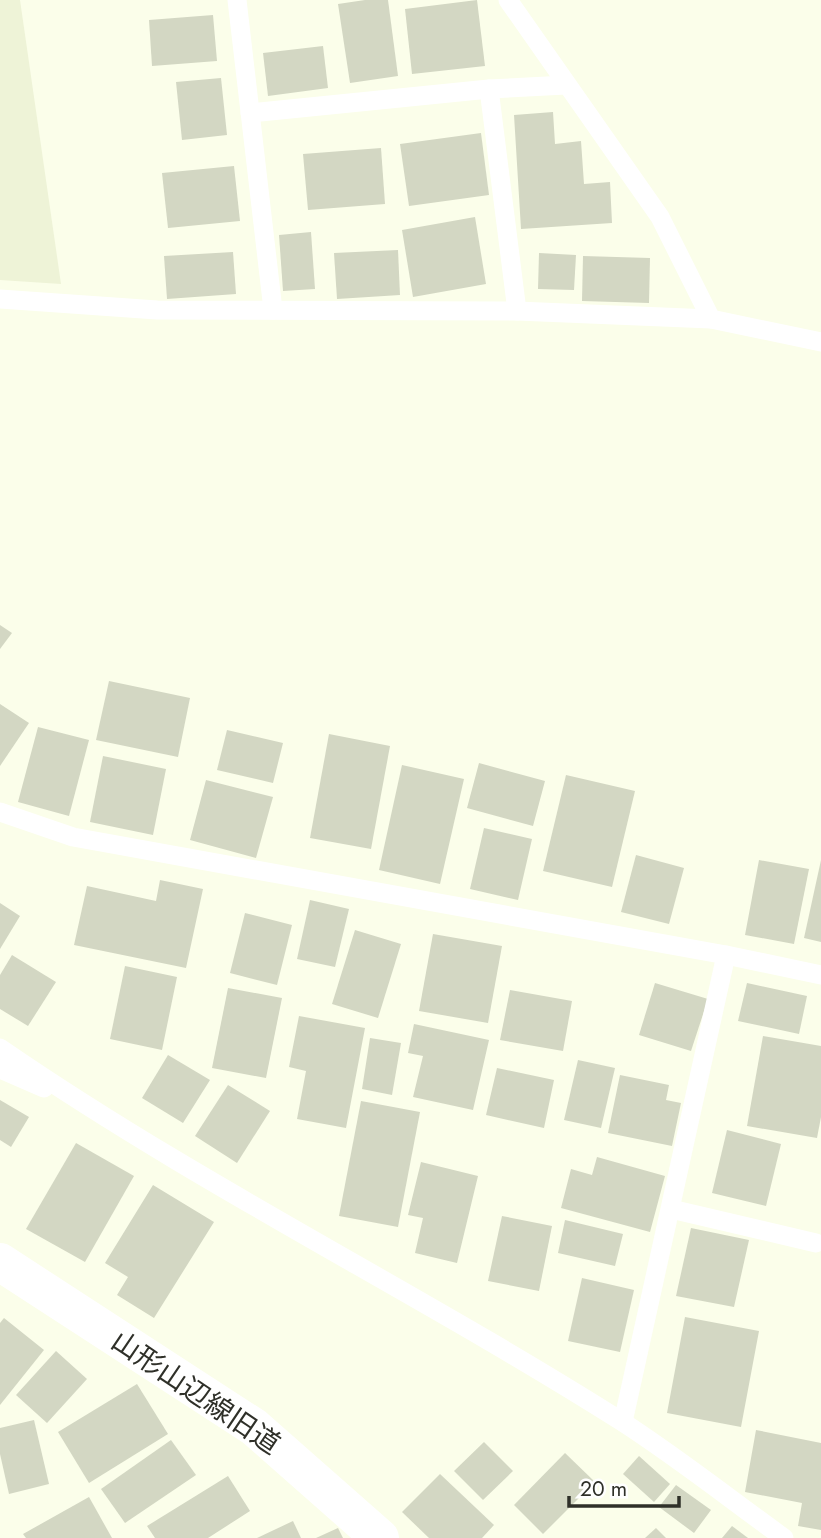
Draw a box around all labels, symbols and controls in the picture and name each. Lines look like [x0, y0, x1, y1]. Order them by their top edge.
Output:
street label: 山形山辺線旧道 [103, 1321, 288, 1464]
scale bar [569, 1464, 679, 1508]
text: 20 m [580, 1474, 627, 1504]

